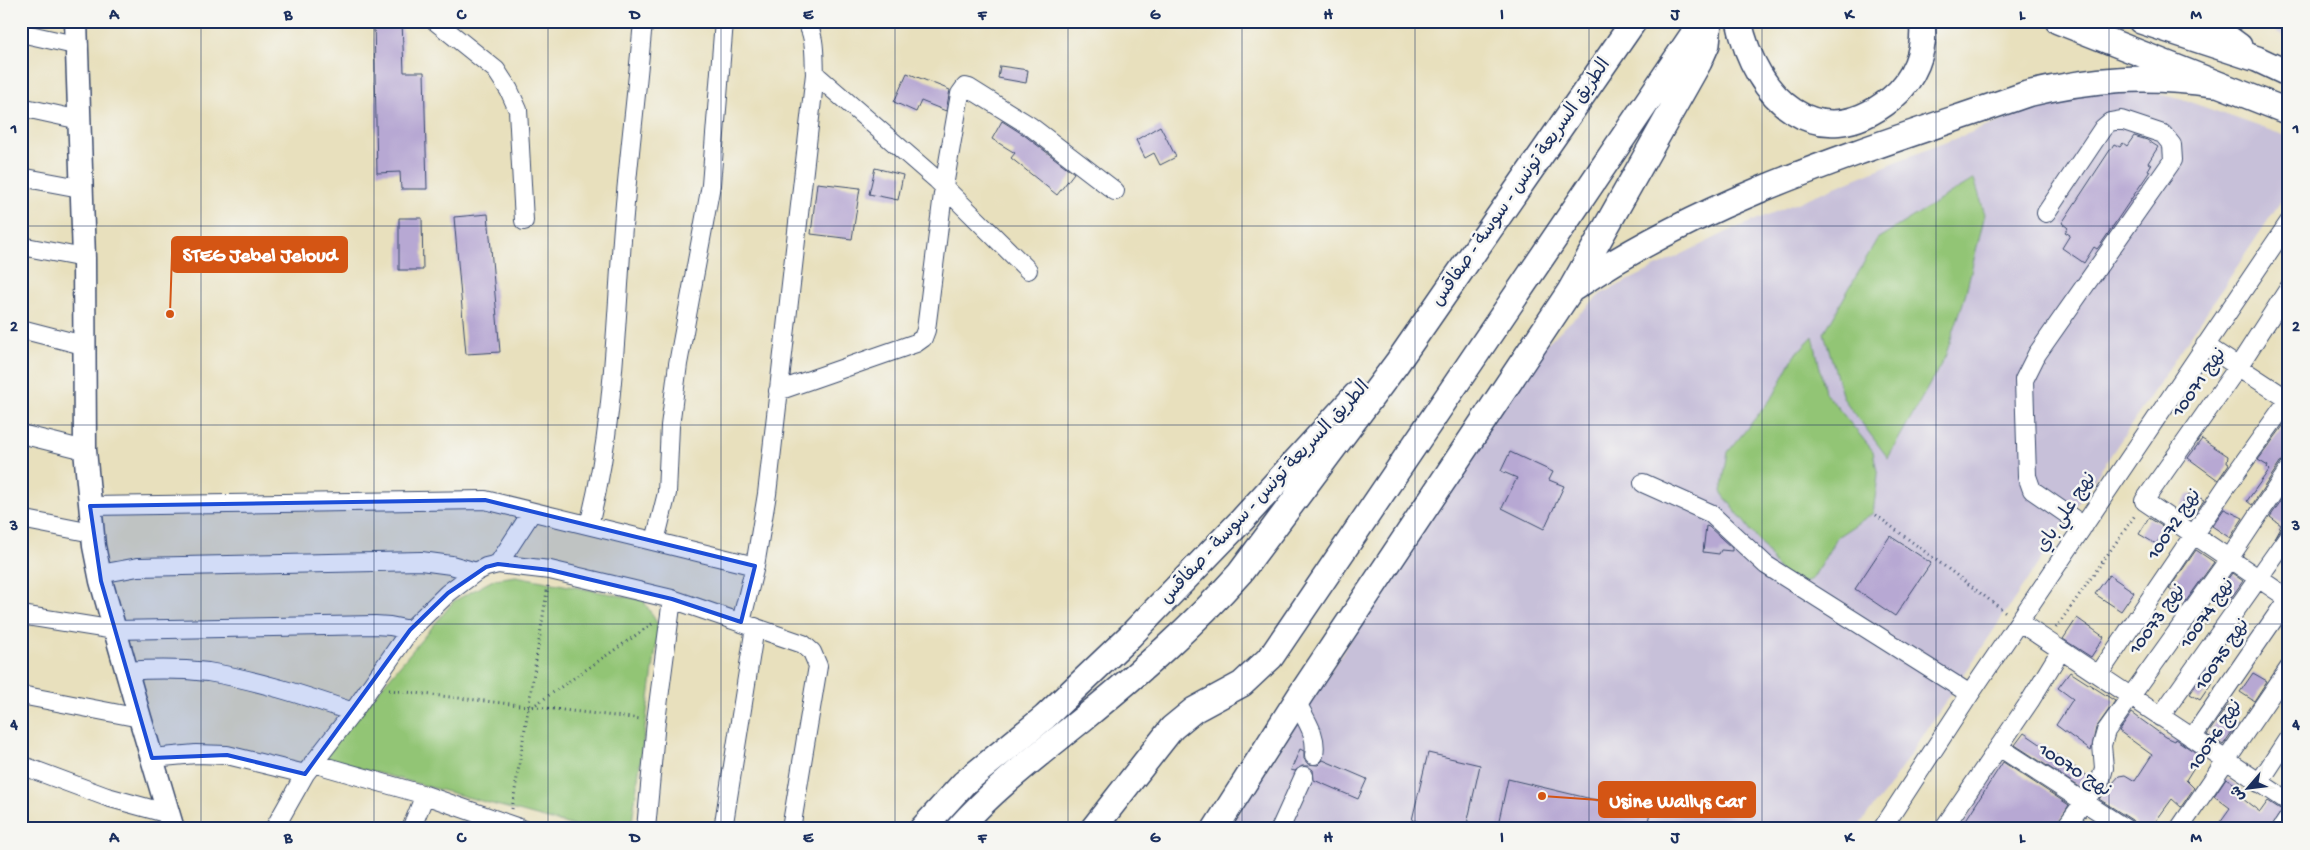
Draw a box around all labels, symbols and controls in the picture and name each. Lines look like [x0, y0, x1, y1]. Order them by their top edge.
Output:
text: A [108, 7, 120, 26]
text: B [283, 7, 293, 26]
text: C [456, 7, 467, 26]
text: D [628, 7, 641, 26]
text: E [803, 7, 814, 26]
text: F [977, 7, 988, 26]
text: G [1150, 7, 1161, 26]
text: H [1323, 7, 1333, 26]
text: I [1500, 7, 1504, 26]
text: J [1670, 7, 1681, 26]
text: K [1844, 7, 1856, 26]
text: L [2019, 7, 2026, 26]
text: M [2190, 7, 2202, 26]
street label: الطريق السريعة تونس - سوسة - صفاقس [1427, 55, 1617, 311]
text: 1 [10, 121, 17, 140]
text: 1 [2292, 121, 2299, 140]
callout: STEG Jebel Jeloud [172, 237, 347, 272]
text: STEG Jebel Jeloud [183, 246, 340, 269]
text: 2 [10, 319, 18, 338]
text: 2 [2292, 319, 2300, 338]
street label: نهج 10071 [2167, 344, 2232, 423]
street label: الطريق السريعة تونس - سوسة - صفاقس [1156, 376, 1376, 610]
street label: نهج علي باي [2032, 469, 2104, 559]
street label: نهج 10072 [2142, 485, 2207, 566]
text: 3 [9, 518, 18, 537]
text: 3 [2291, 518, 2300, 537]
street label: نهج 10074 [2175, 574, 2241, 655]
street label: نهج 10073 [2124, 580, 2191, 661]
street label: نهج 10075 [2190, 615, 2255, 696]
street label: نهج 10076 [2183, 696, 2248, 777]
text: 4 [9, 717, 18, 736]
text: 4 [2291, 717, 2300, 736]
street label: نهج 10070 [2032, 738, 2115, 803]
north arrow [2222, 762, 2272, 812]
callout: Usine Wallys Car [1599, 782, 1755, 817]
text: ش [2228, 782, 2250, 804]
text: Usine Wallys Car [1609, 792, 1747, 815]
text: A [108, 830, 120, 849]
text: B [283, 830, 293, 849]
text: C [456, 830, 467, 849]
text: D [628, 830, 641, 849]
text: E [803, 830, 814, 849]
text: F [977, 830, 988, 849]
text: G [1150, 830, 1161, 849]
text: H [1323, 830, 1333, 849]
text: I [1500, 830, 1504, 849]
text: J [1670, 830, 1681, 849]
text: K [1844, 830, 1856, 849]
text: L [2019, 830, 2026, 849]
text: M [2190, 830, 2202, 849]

